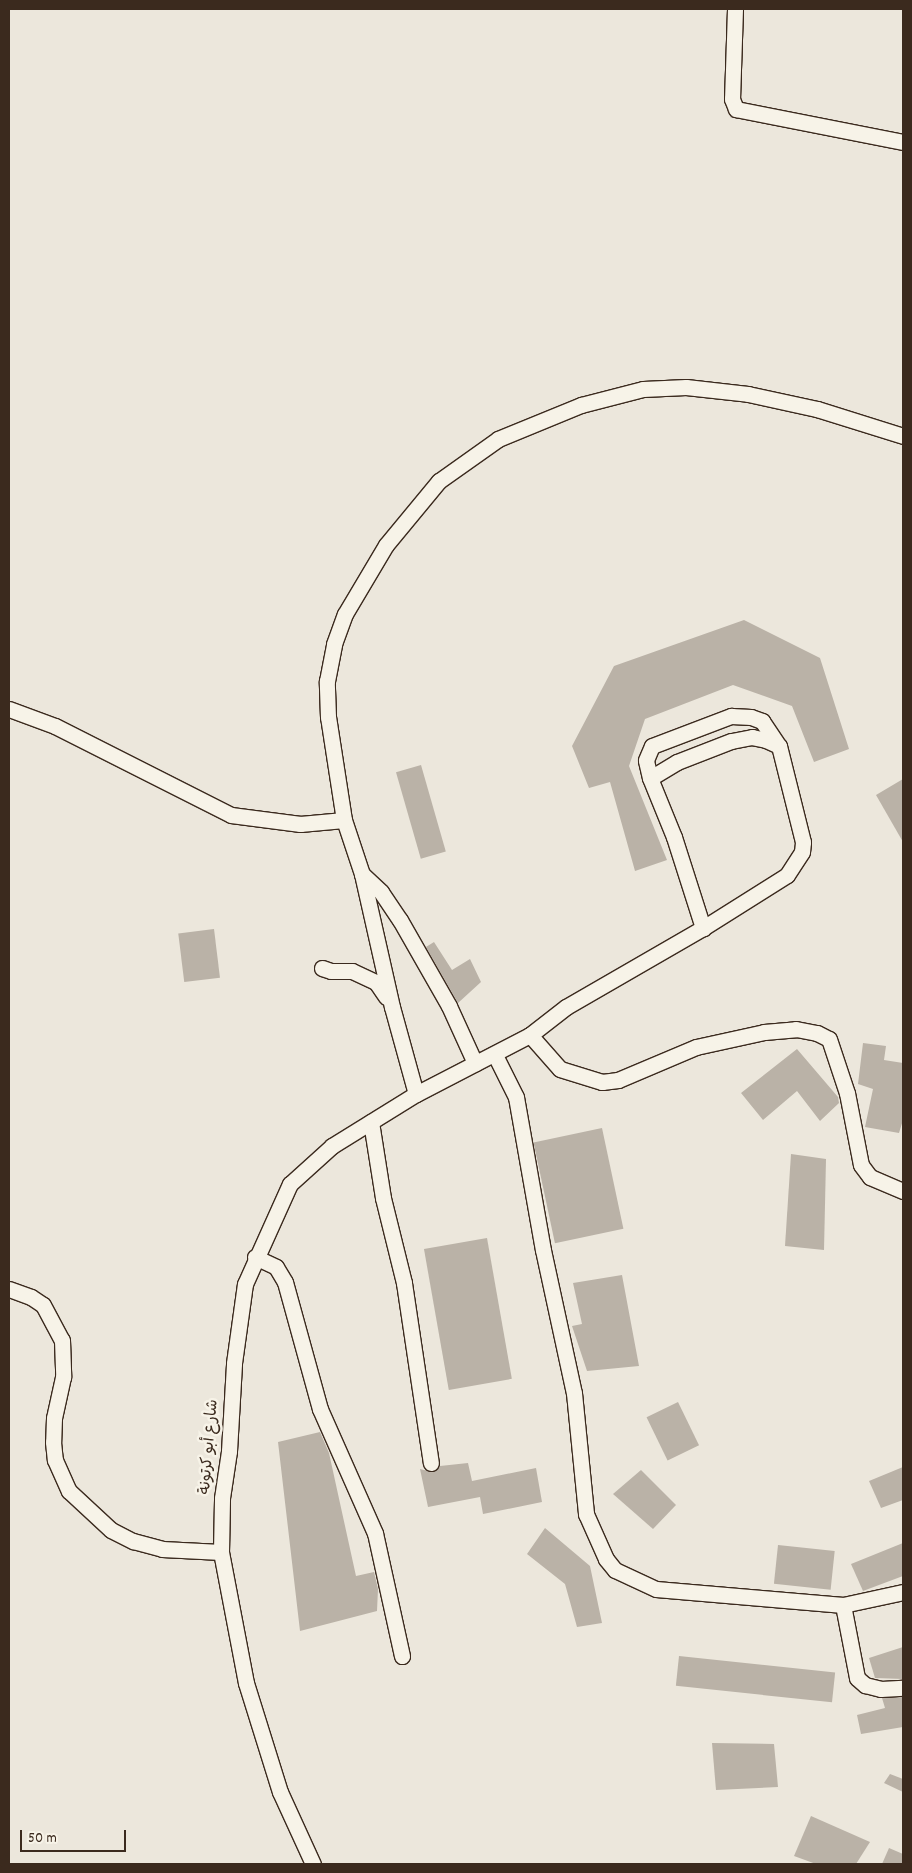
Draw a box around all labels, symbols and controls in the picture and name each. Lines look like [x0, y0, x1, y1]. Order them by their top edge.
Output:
street label: شارع أبو كرتونة [196, 1399, 224, 1495]
scale bar [22, 1820, 129, 1852]
text: 50 m [28, 1828, 57, 1850]

